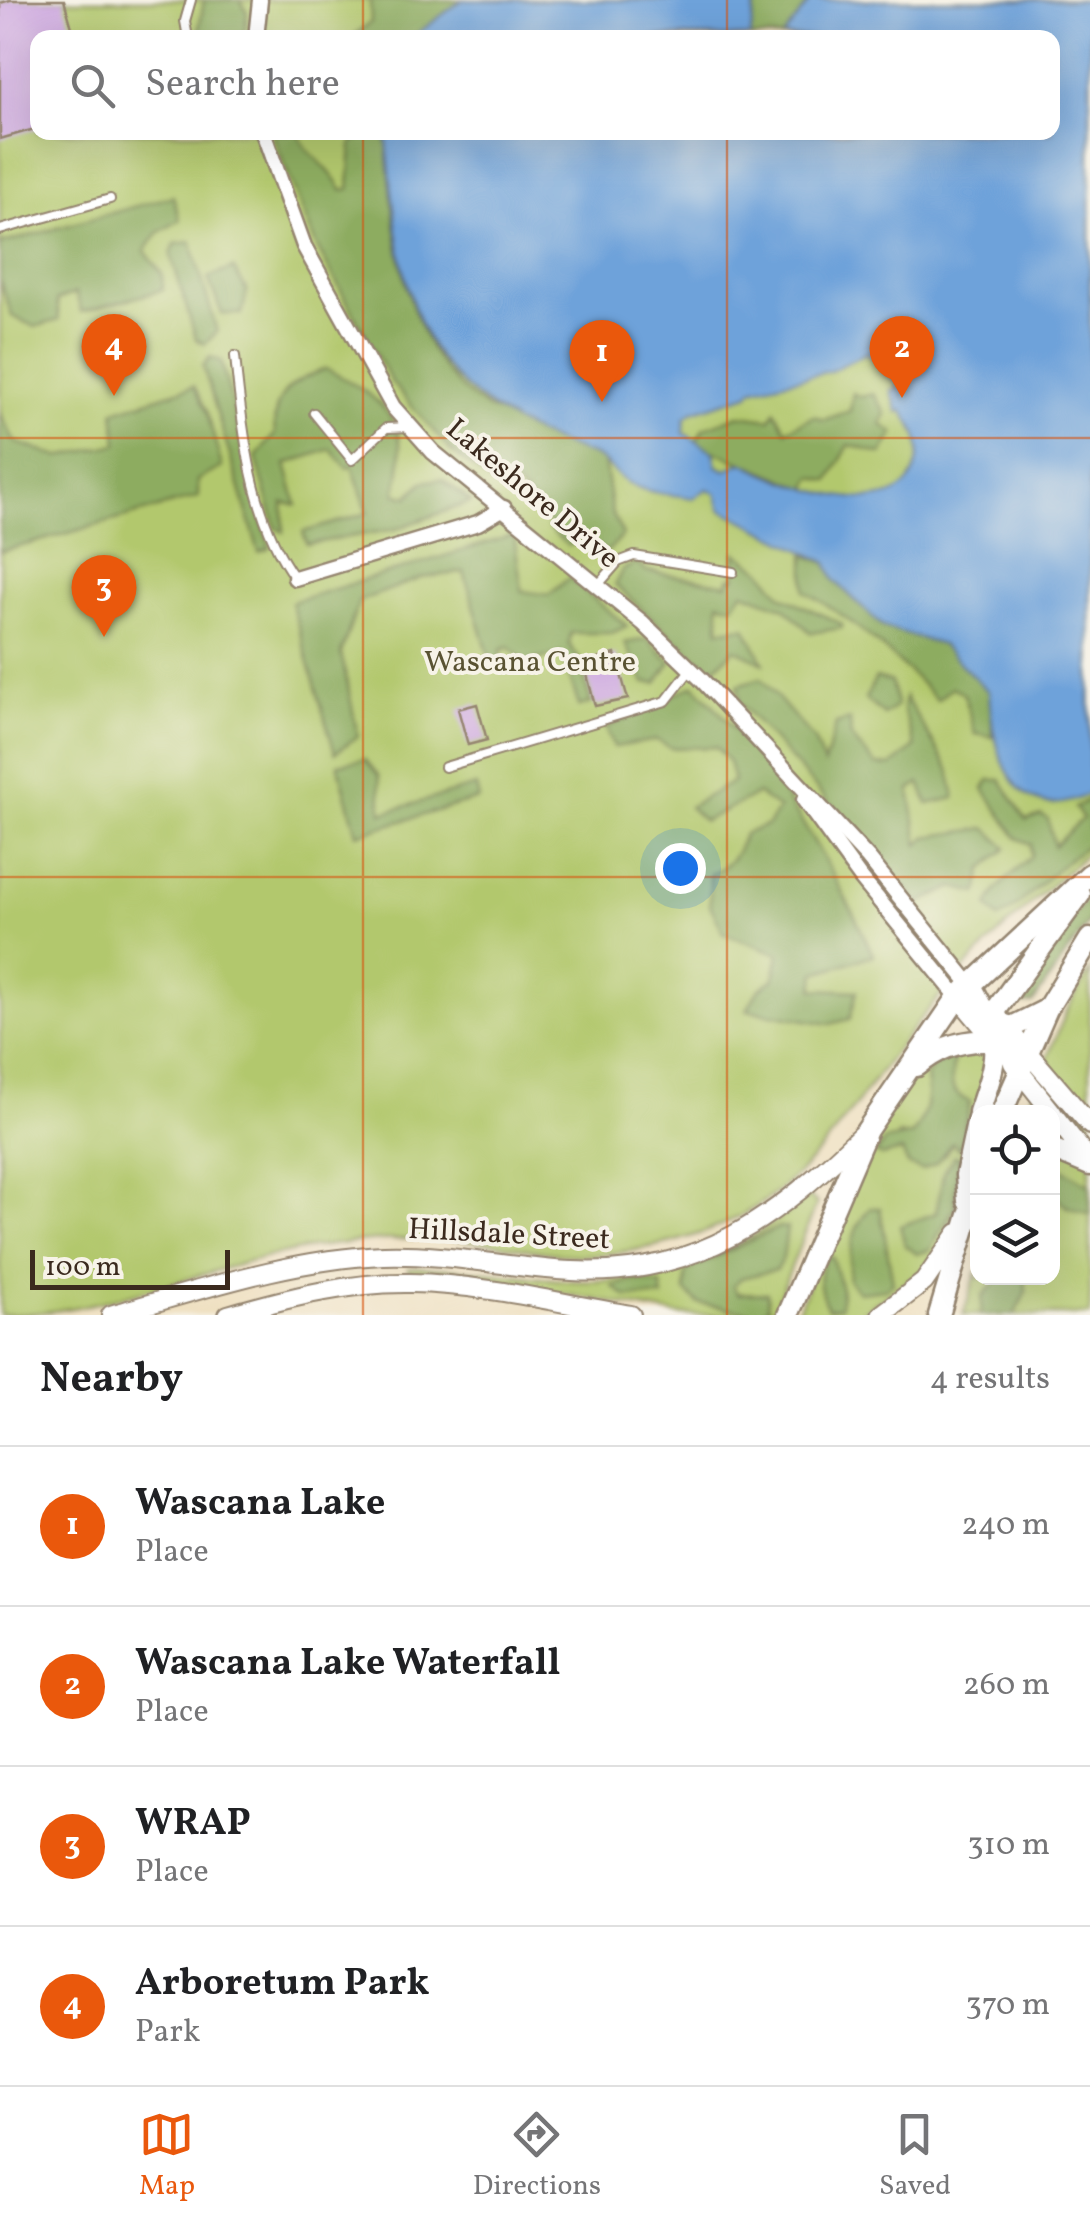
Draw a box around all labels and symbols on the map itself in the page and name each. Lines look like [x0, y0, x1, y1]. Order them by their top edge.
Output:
pin: 4 [82, 314, 146, 396]
pin: 2 [870, 316, 934, 398]
pin: 1 [570, 320, 634, 402]
street label: Lakeshore Drive [436, 409, 628, 579]
pin: 3 [72, 554, 136, 637]
park label: Wascana Centre [424, 642, 636, 684]
your location [655, 843, 706, 894]
street label: Hillsdale Street [407, 1209, 611, 1261]
scale bar [30, 1245, 230, 1290]

